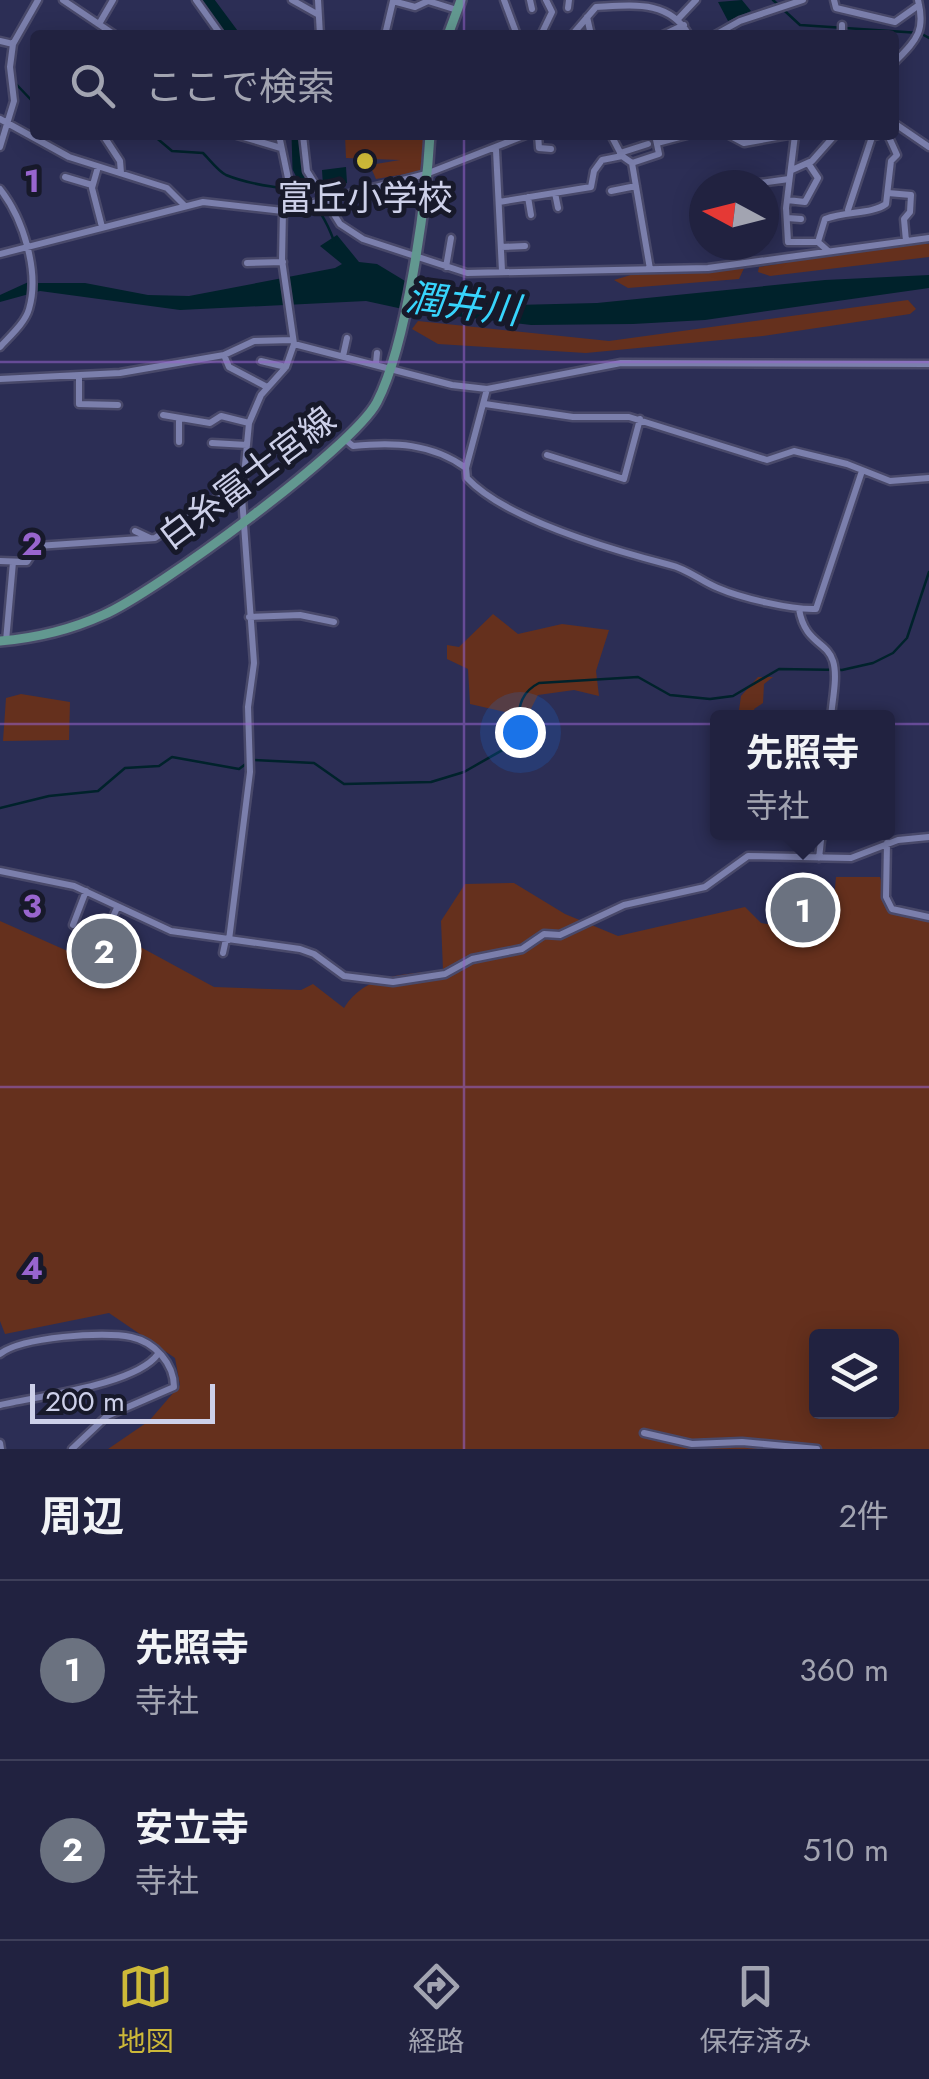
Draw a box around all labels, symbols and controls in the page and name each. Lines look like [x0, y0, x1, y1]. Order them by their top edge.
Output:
search box [30, 30, 899, 140]
icon: search [65, 58, 120, 113]
text: ここで検索 [145, 59, 335, 114]
marker: 富丘小学校 [354, 150, 376, 172]
text: 1 [24, 158, 40, 204]
north arrow [689, 170, 779, 260]
place label: 富丘小学校 [277, 173, 453, 223]
water label: 潤井川 [403, 269, 527, 338]
street label: 白糸富士宮線 [148, 395, 346, 561]
text: 2 [22, 521, 43, 567]
your location [495, 707, 546, 758]
popup [710, 710, 895, 840]
text: 先照寺 [745, 725, 860, 780]
text: 寺社 [745, 783, 810, 829]
pin: 1 [770, 872, 836, 948]
text: 3 [22, 883, 42, 929]
pin: 2 [72, 914, 136, 988]
text: 4 [21, 1245, 43, 1291]
map controls [809, 1329, 899, 1419]
button: layers [809, 1329, 899, 1419]
scale bar [30, 1379, 215, 1424]
text: 200 m [45, 1381, 125, 1422]
text: 周辺 [40, 1486, 124, 1547]
text: 2件 [839, 1493, 889, 1539]
text: 先照寺 [135, 1620, 249, 1675]
text: 1 [64, 1647, 81, 1693]
text: 360 m [799, 1647, 889, 1693]
text: 寺社 [135, 1678, 199, 1724]
text: 安立寺 [135, 1800, 249, 1855]
text: 2 [62, 1827, 83, 1873]
text: 510 m [803, 1827, 889, 1873]
text: 寺社 [135, 1858, 199, 1904]
tab: 地図 [117, 1959, 174, 2062]
tab: 経路 [408, 1959, 465, 2062]
tab: 保存済み [699, 1959, 812, 2062]

